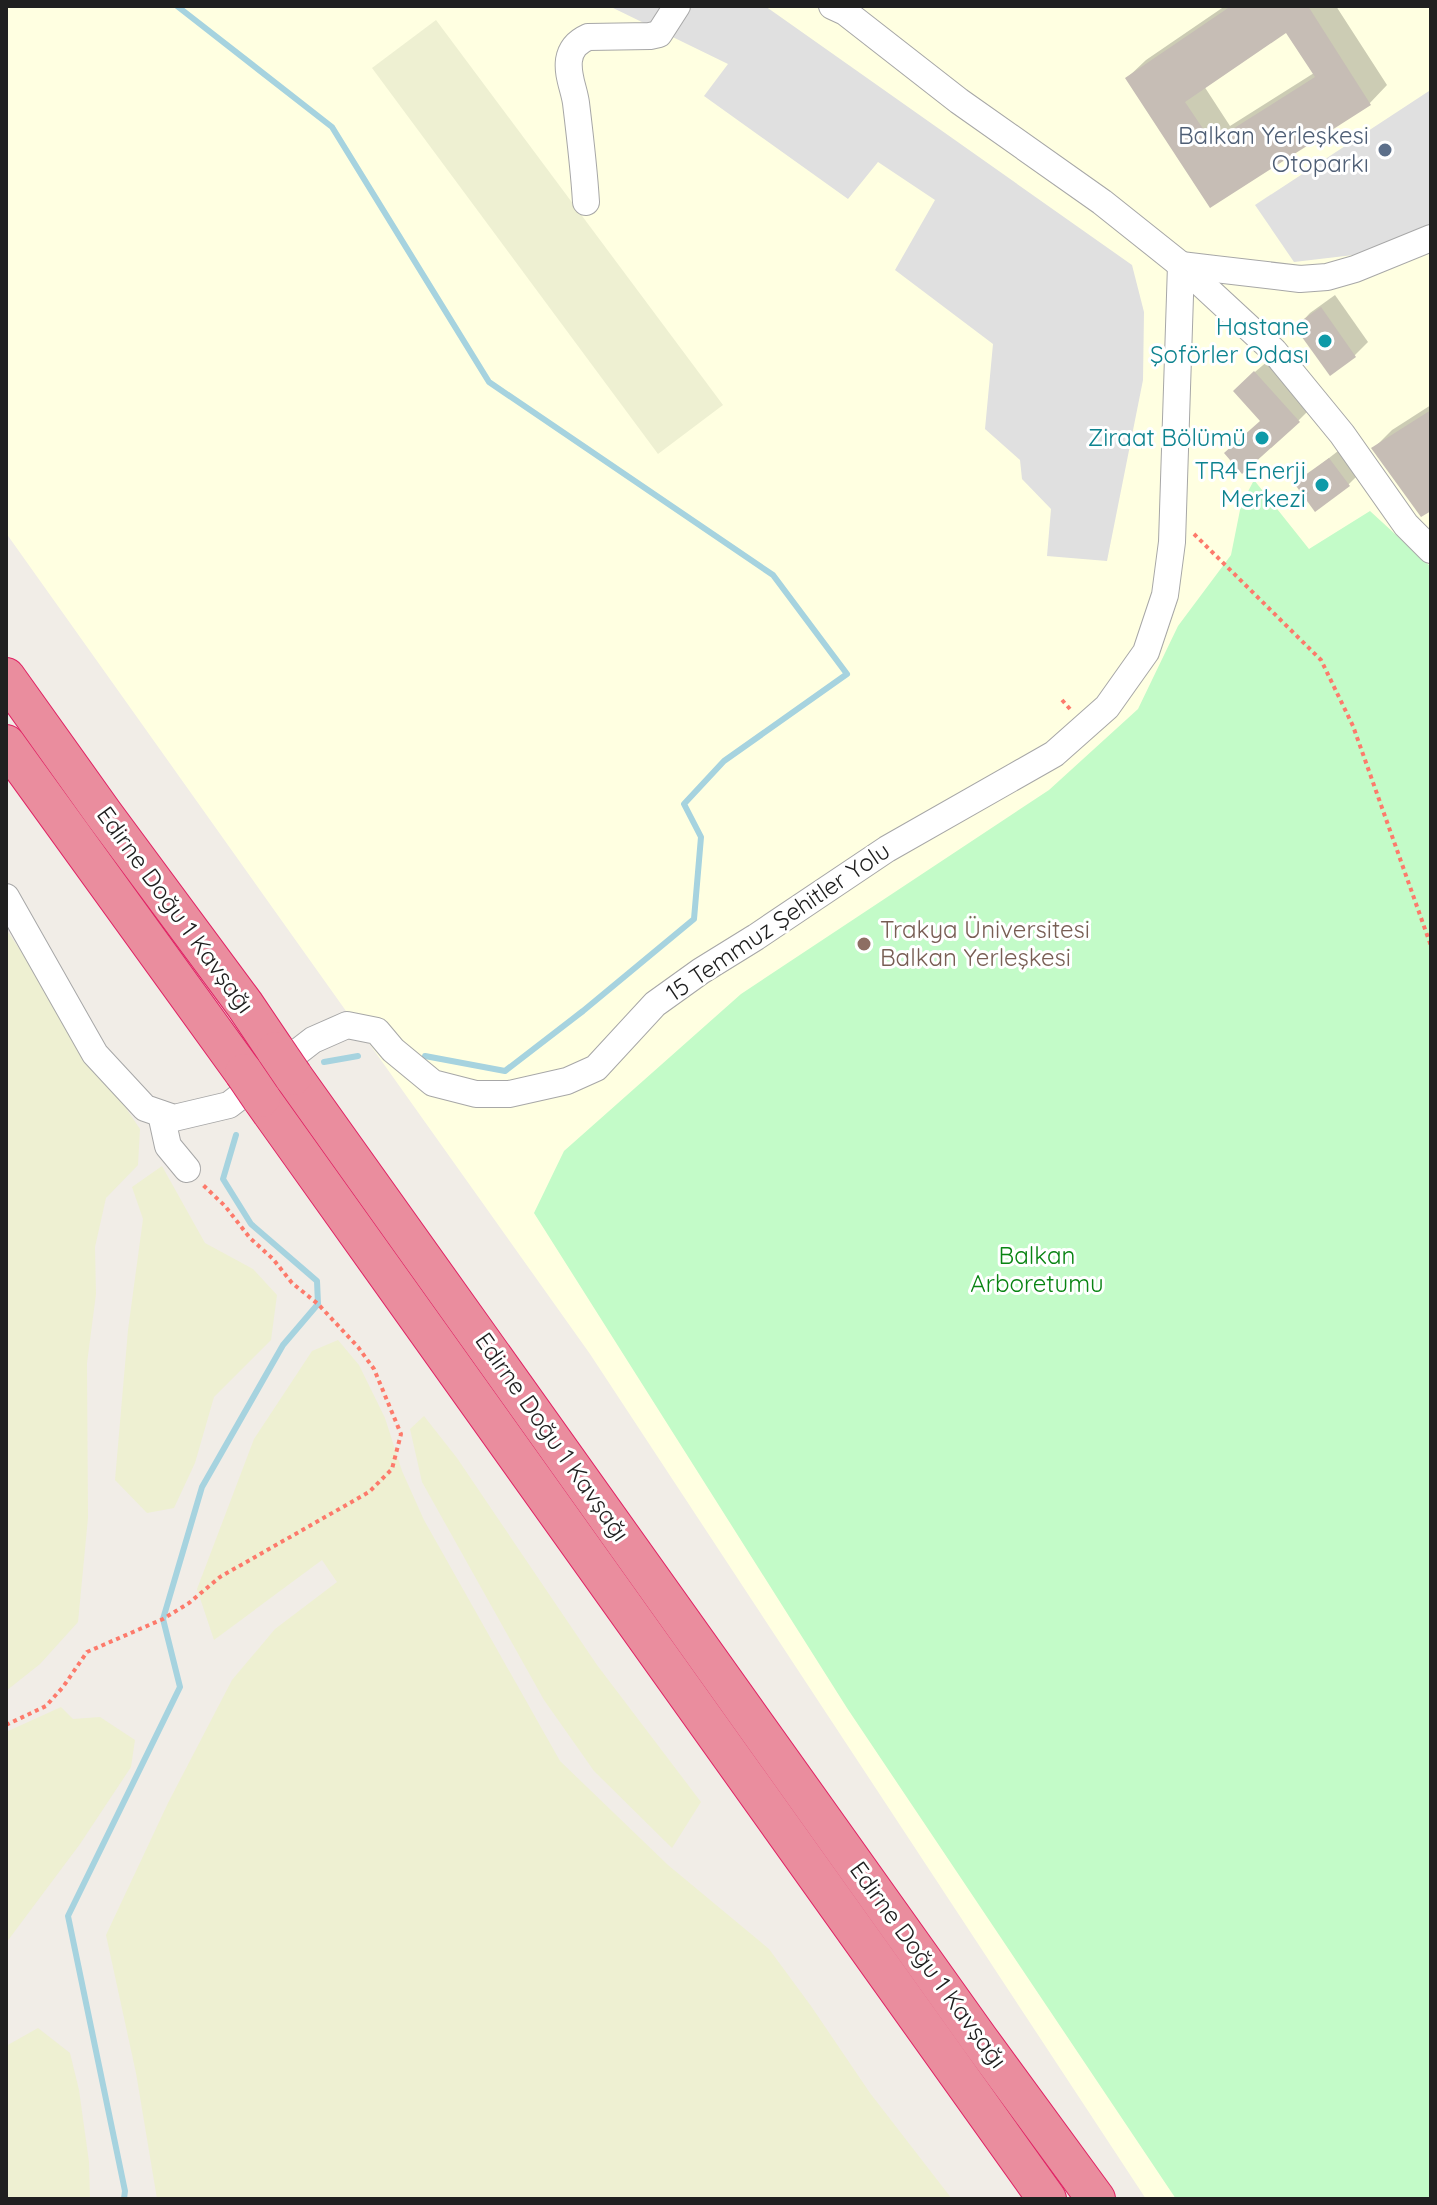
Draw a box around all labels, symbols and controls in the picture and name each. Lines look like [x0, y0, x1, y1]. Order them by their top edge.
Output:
place label: Balkan Yerleşkesi Otoparkı [1178, 120, 1369, 178]
marker: Balkan Yerleşkesi Otoparkı [1376, 141, 1394, 159]
place label: Hastane Şoförler Odası [1150, 311, 1309, 369]
marker: Hastane Şoförler Odası [1316, 332, 1334, 350]
place label: Ziraat Bölümü [1088, 422, 1246, 452]
marker: Ziraat Bölümü [1253, 429, 1271, 447]
place label: TR4 Enerji Merkezi [1195, 455, 1306, 513]
marker: TR4 Enerji Merkezi [1313, 476, 1331, 494]
street label: Edirne Doğu 1 Kavşağı [91, 800, 261, 1019]
street label: 15 Temmuz Şehitler Yolu [660, 835, 895, 1007]
place label: Trakya Üniversitesi Balkan Yerleşkesi [880, 914, 1090, 972]
marker: Trakya Üniversitesi Balkan Yerleşkesi [855, 935, 873, 953]
park label: Balkan Arboretumu [970, 1240, 1104, 1298]
street label: Edirne Doğu 1 Kavşağı [469, 1326, 636, 1547]
street label: Edirne Doğu 1 Kavşağı [844, 1855, 1014, 2074]

